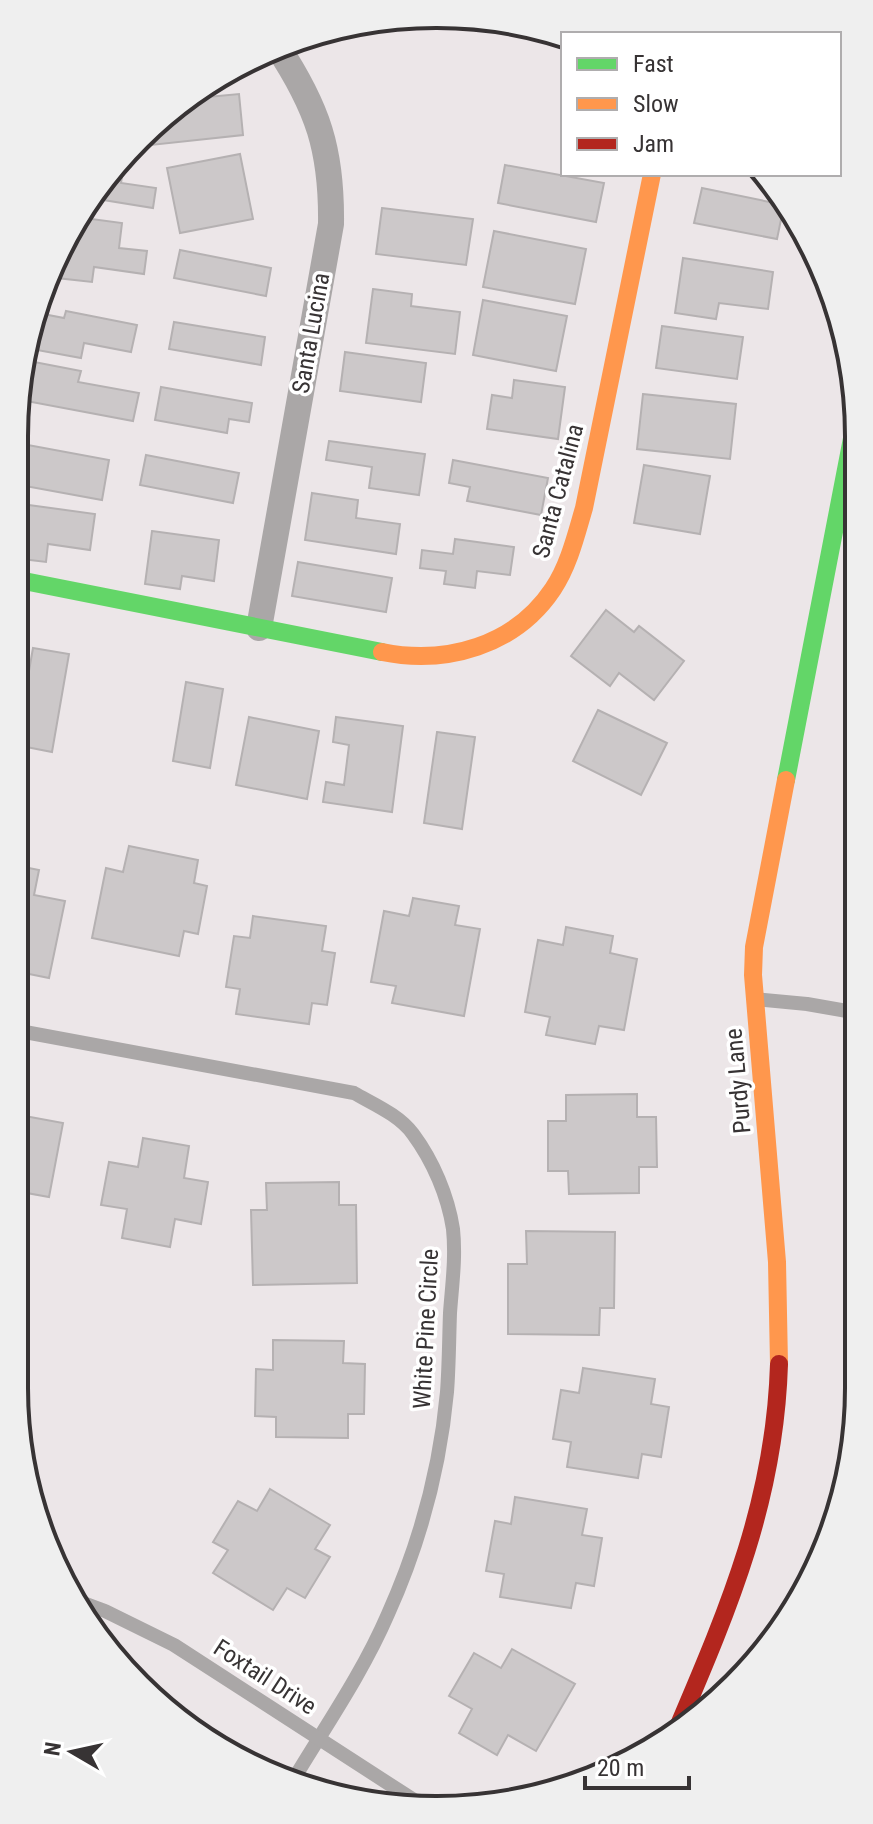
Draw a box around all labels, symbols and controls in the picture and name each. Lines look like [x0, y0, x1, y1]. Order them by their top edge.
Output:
legend [561, 32, 841, 176]
text: Fast [633, 50, 674, 78]
text: Slow [633, 90, 679, 118]
text: Jam [633, 130, 674, 158]
street label: Santa Lucina [287, 271, 335, 395]
street label: Santa Catalina [527, 421, 589, 561]
street label: Purdy Lane [719, 1027, 757, 1135]
street label: White Pine Circle [408, 1248, 444, 1410]
street label: Foxtail Drive [208, 1633, 322, 1721]
north arrow [32, 1712, 112, 1792]
text: N [39, 1740, 66, 1758]
scale bar [585, 1740, 689, 1790]
text: 20 m [597, 1754, 644, 1782]

